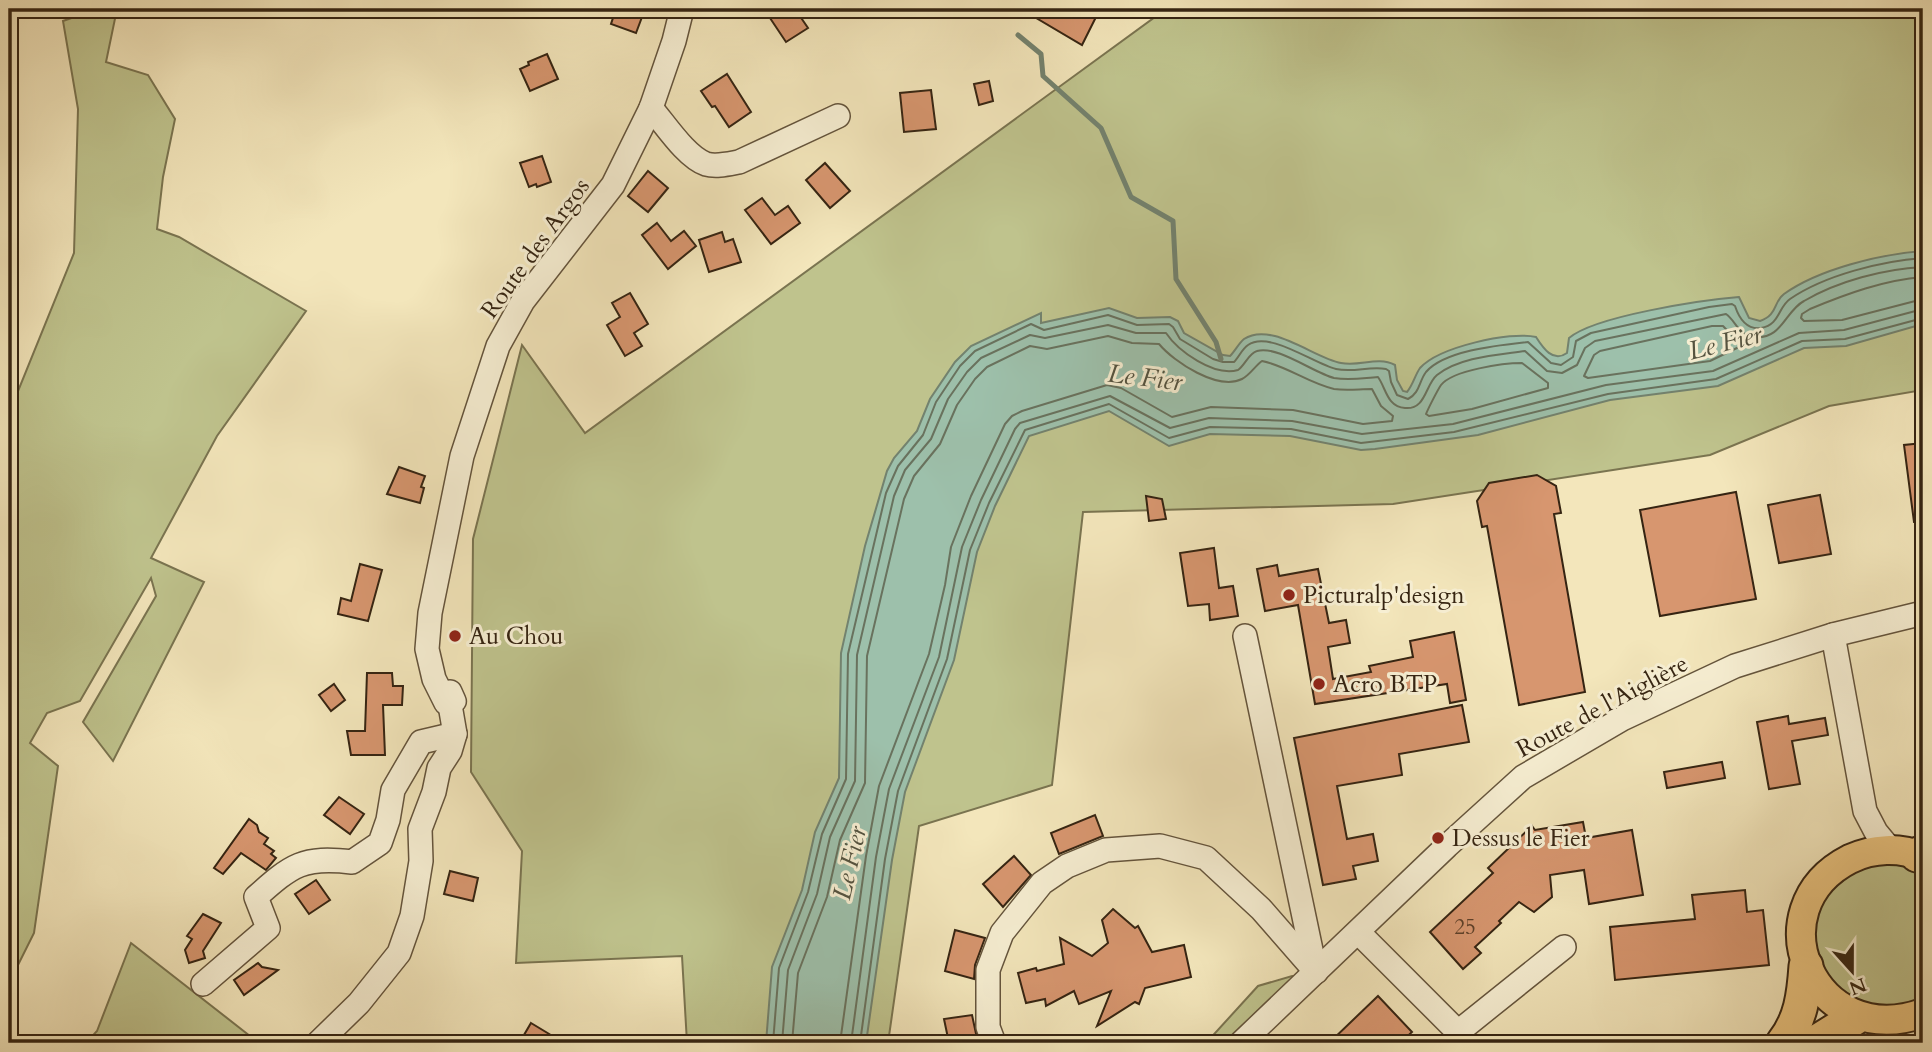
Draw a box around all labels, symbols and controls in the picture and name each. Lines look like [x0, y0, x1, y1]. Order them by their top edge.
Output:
street label: Route des Argos [473, 171, 598, 325]
water label: Le Fier [1685, 316, 1767, 368]
water label: Le Fier [1106, 356, 1185, 400]
place label: Picturalp'design [1303, 579, 1465, 612]
marker: Picturalp'design [1281, 587, 1297, 603]
place label: Au Chou [469, 620, 563, 653]
marker: Au Chou [447, 628, 463, 644]
street label: Route de l'Aiglière [1511, 647, 1694, 766]
place label: Acro BTP [1333, 668, 1437, 701]
marker: Acro BTP [1311, 676, 1327, 692]
water label: Le Fier [824, 821, 875, 903]
place label: Dessus le Fier [1452, 822, 1590, 855]
marker: Dessus le Fier [1430, 830, 1446, 846]
house number: 25 [1454, 913, 1476, 942]
north arrow [1816, 936, 1886, 1006]
text: N [1845, 971, 1870, 1001]

